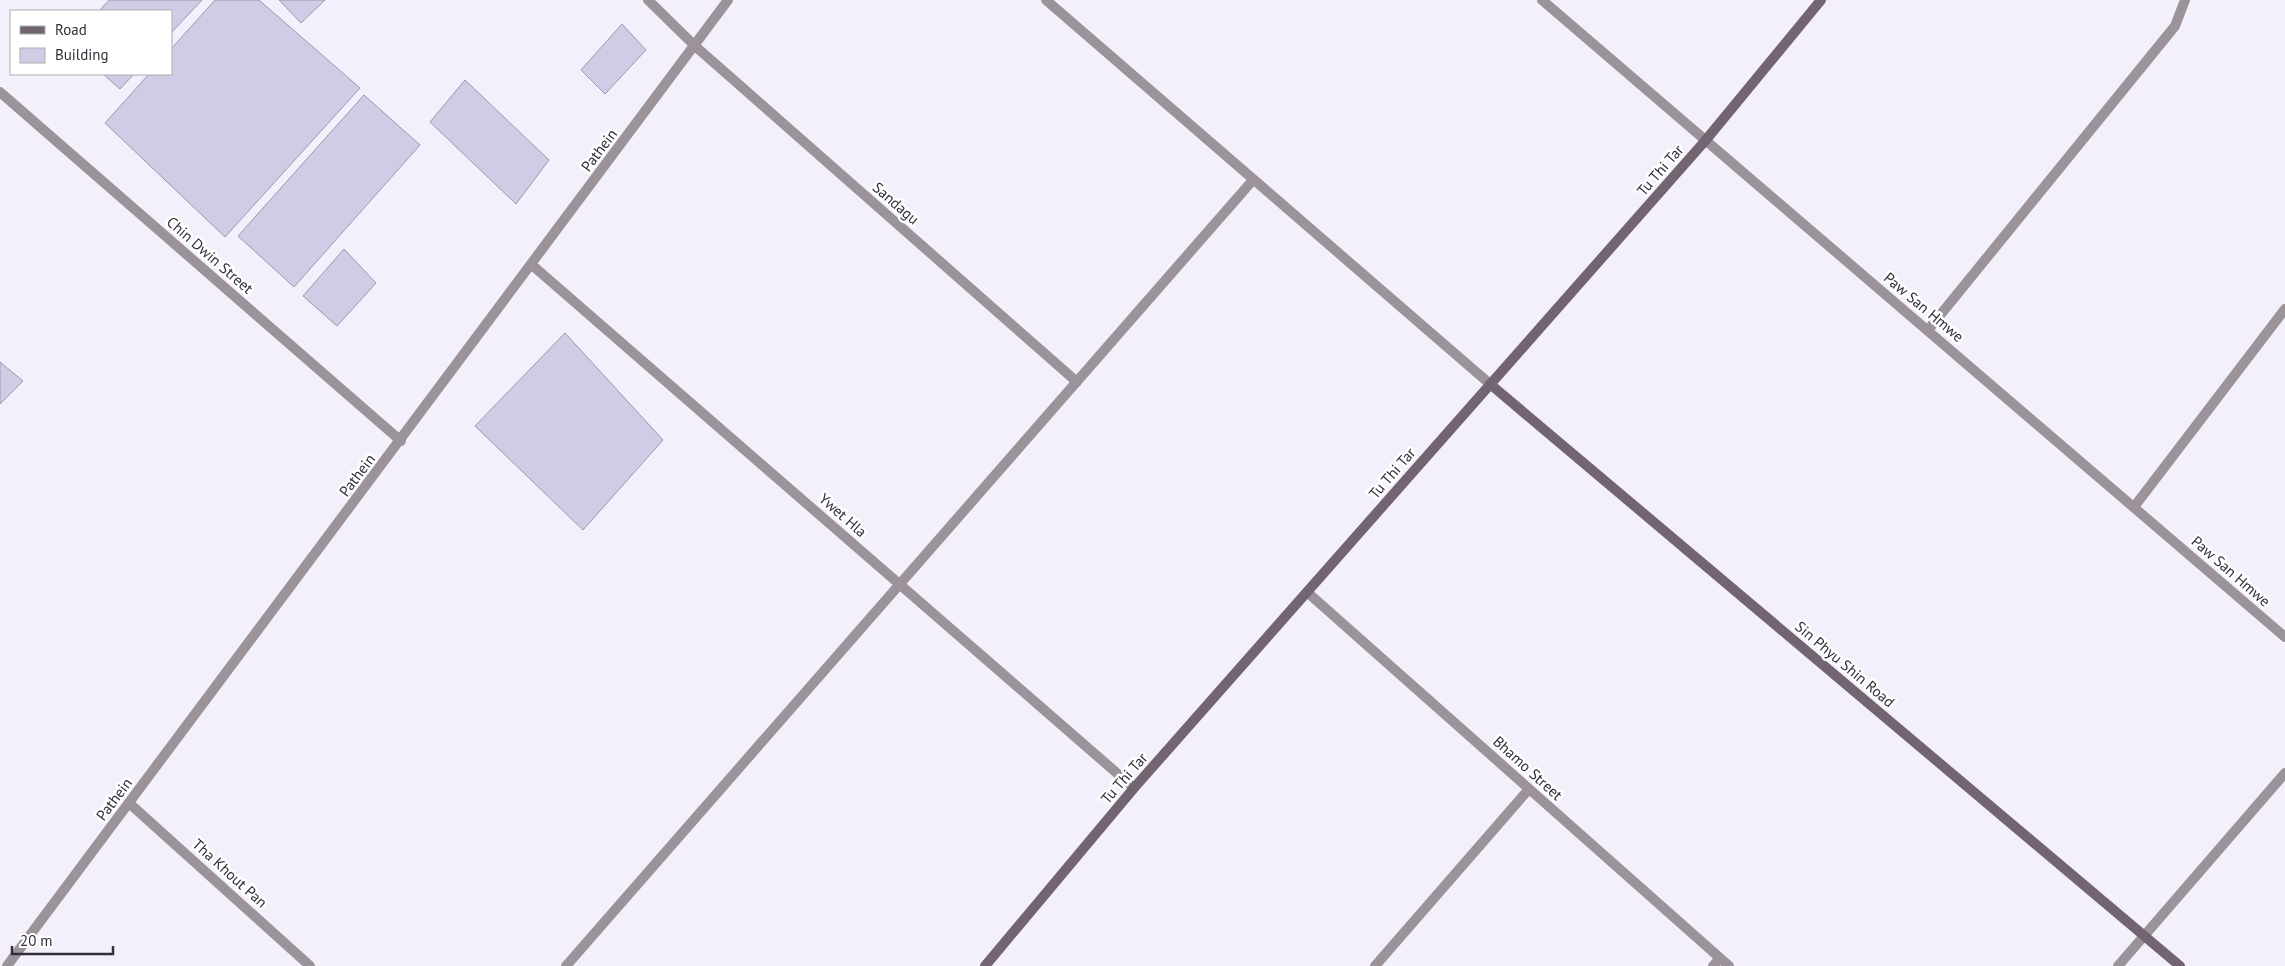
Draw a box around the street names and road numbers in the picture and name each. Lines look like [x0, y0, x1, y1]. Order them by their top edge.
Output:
street label: Pathein [577, 125, 621, 175]
street label: Tu Thi Tar [1633, 140, 1687, 200]
street label: Sandagu [869, 178, 923, 228]
street label: Chin Dwin Street [163, 212, 257, 298]
street label: Paw San Hmwe [1880, 268, 1968, 346]
street label: Tu Thi Tar [1365, 443, 1419, 503]
street label: Pathein [335, 450, 379, 500]
street label: Ywet Hla [815, 489, 871, 541]
street label: Paw San Hmwe [2188, 532, 2274, 610]
street label: Sin Phyu Shin Road [1791, 617, 1899, 711]
street label: Bhamo Street [1489, 732, 1567, 804]
street label: Tu Thi Tar [1097, 748, 1151, 808]
street label: Pathein [92, 774, 136, 824]
street label: Tha Khout Pan [189, 834, 271, 912]

